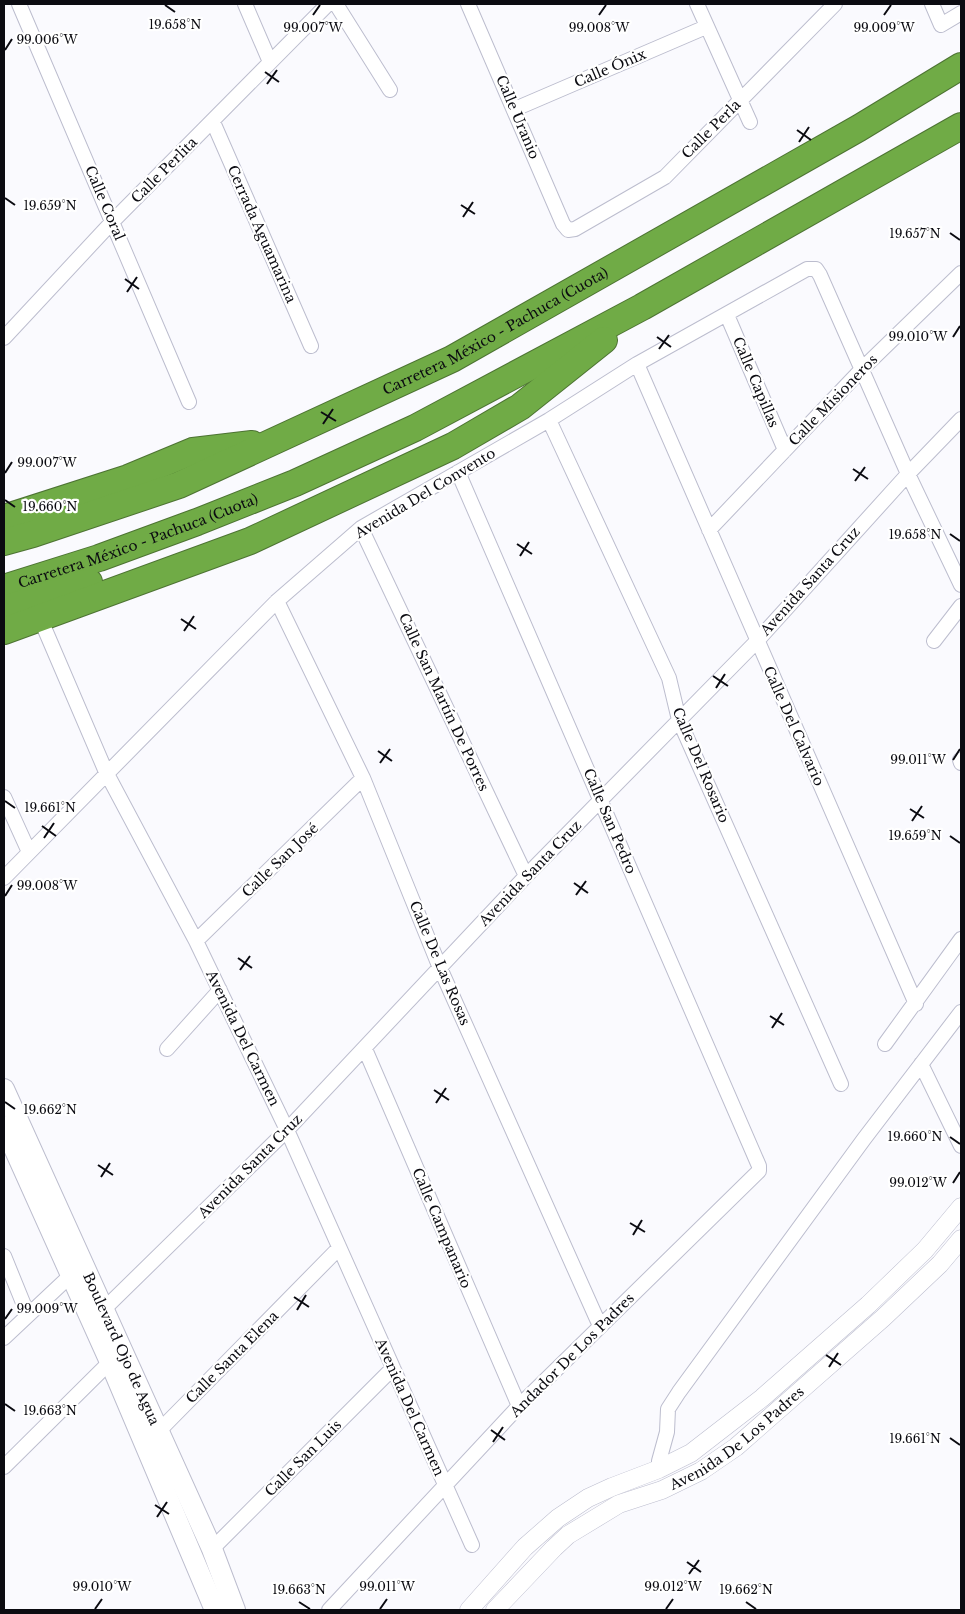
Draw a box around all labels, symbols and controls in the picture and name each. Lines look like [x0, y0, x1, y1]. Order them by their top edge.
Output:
text: 19.658°N [149, 17, 201, 32]
text: 99.007°W [283, 20, 344, 35]
text: 99.008°W [569, 20, 630, 35]
text: 99.009°W [853, 20, 915, 35]
text: 99.006°W [16, 32, 78, 47]
street label: Calle Ónix [571, 45, 649, 91]
street label: Calle Uranio [492, 72, 544, 162]
street label: Calle Perla [678, 95, 745, 162]
street label: Calle Perlita [127, 133, 201, 207]
street label: Cerrada Aguamarina [224, 162, 301, 306]
street label: Calle Coral [81, 163, 129, 244]
text: 19.659°N [23, 198, 77, 213]
text: 19.657°N [889, 226, 941, 241]
street label: Carretera México - Pachuca (Cuota) [380, 263, 611, 399]
text: 99.010°W [889, 329, 948, 344]
street label: Calle Capillas [729, 334, 783, 430]
street label: Calle Misioneros [785, 351, 881, 449]
street label: Avenida Del Convento [351, 444, 499, 543]
text: 99.007°W [17, 455, 78, 470]
street label: Carretera México - Pachuca (Cuota) [16, 490, 261, 592]
text: 19.660°N [23, 499, 78, 514]
street label: Avenida Santa Cruz [756, 523, 864, 640]
text: 19.658°N [889, 527, 941, 542]
street label: Calle San Martín De Porres [395, 610, 493, 794]
street label: Calle Del Calvario [759, 663, 829, 789]
street label: Calle Del Rosario [669, 704, 733, 826]
text: 99.011°W [890, 752, 947, 767]
street label: Calle San Pedro [580, 766, 640, 876]
text: 19.661°N [24, 800, 76, 815]
street label: Avenida Santa Cruz [474, 816, 585, 930]
street label: Calle San José [238, 819, 322, 901]
text: 19.659°N [888, 828, 942, 843]
text: 99.008°W [17, 878, 78, 893]
street label: Calle De Las Rosas [406, 898, 474, 1028]
street label: Avenida Del Carmen [202, 966, 284, 1109]
text: 19.662°N [23, 1102, 77, 1117]
street label: Avenida Santa Cruz [193, 1110, 306, 1223]
text: 19.660°N [888, 1129, 943, 1144]
street label: Calle Campanario [408, 1165, 476, 1291]
text: 99.012°W [889, 1175, 948, 1190]
street label: Boulevard Ojo de Agua [79, 1269, 164, 1428]
street label: Andador De Los Padres [505, 1289, 638, 1422]
text: 99.009°W [16, 1301, 78, 1316]
street label: Calle Santa Elena [182, 1307, 282, 1407]
street label: Avenida Del Carmen [371, 1334, 449, 1479]
street label: Avenida De Los Padres [666, 1383, 808, 1494]
text: 19.663°N [23, 1403, 77, 1418]
street label: Calle San Luis [261, 1416, 345, 1500]
text: 19.661°N [889, 1431, 941, 1446]
text: 99.010°W [73, 1579, 132, 1594]
text: 99.011°W [359, 1579, 416, 1594]
text: 99.012°W [644, 1579, 703, 1594]
text: 19.663°N [272, 1582, 326, 1597]
text: 19.662°N [719, 1582, 773, 1597]

